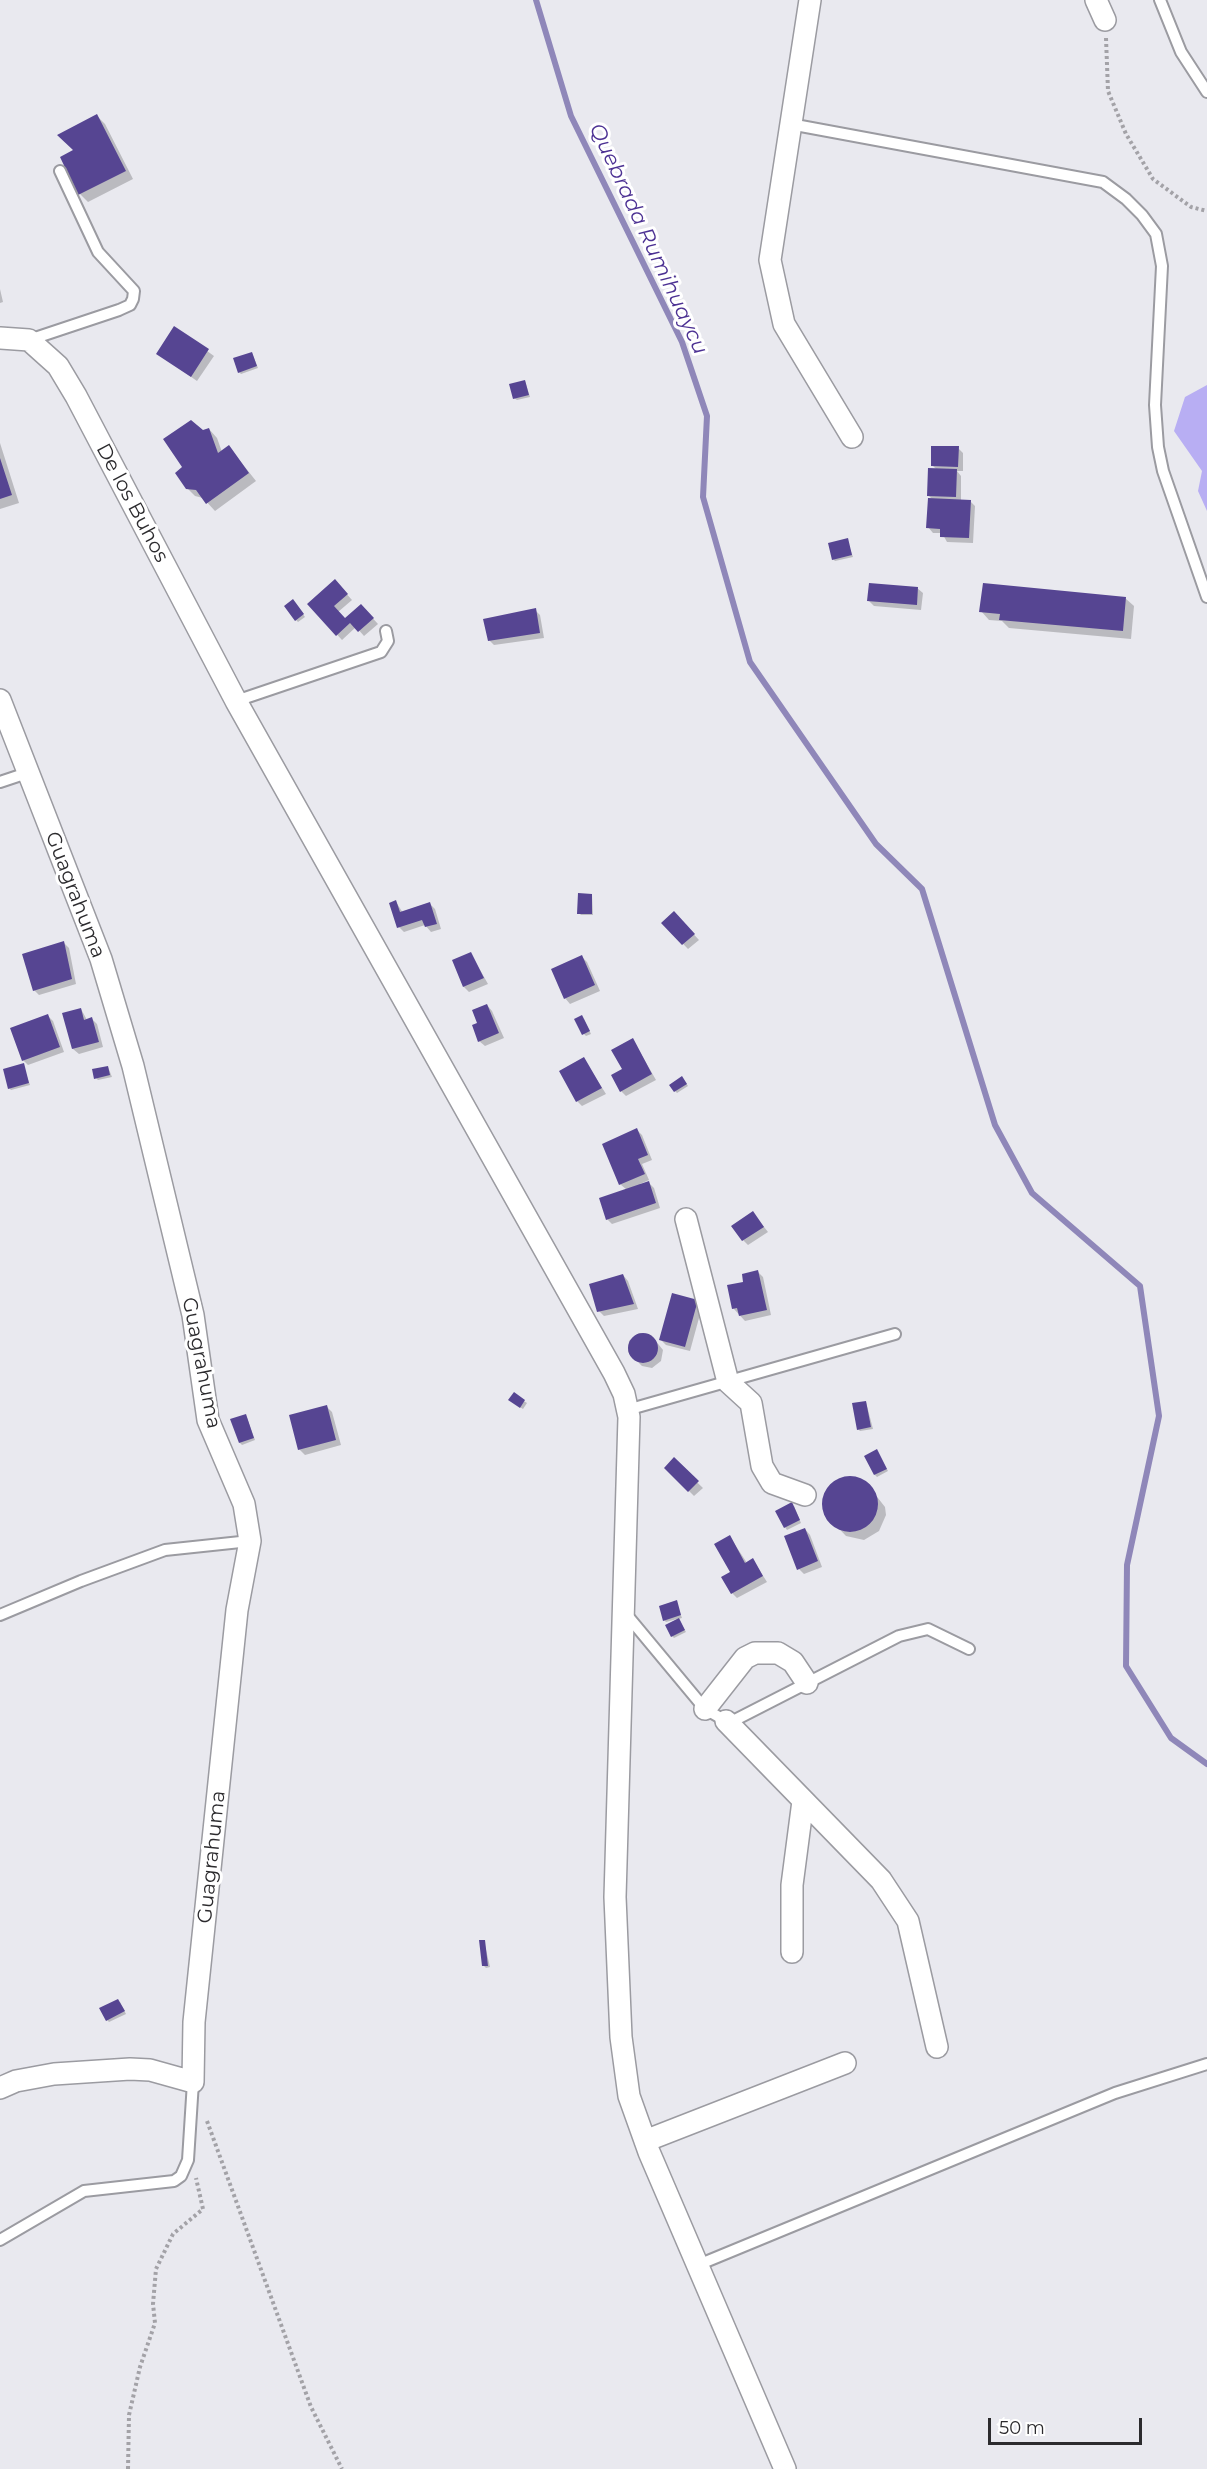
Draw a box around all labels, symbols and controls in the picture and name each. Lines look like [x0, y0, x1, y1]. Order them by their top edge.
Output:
water label: Quebrada Rumihuaycu [583, 120, 713, 358]
street label: De los Buhos [91, 439, 173, 567]
street label: Guagrahuma [40, 828, 110, 962]
street label: Guagrahuma [176, 1295, 226, 1431]
street label: Guagrahuma [193, 1789, 231, 1925]
scale bar [991, 2406, 1146, 2444]
text: 50 m [999, 2417, 1045, 2439]

